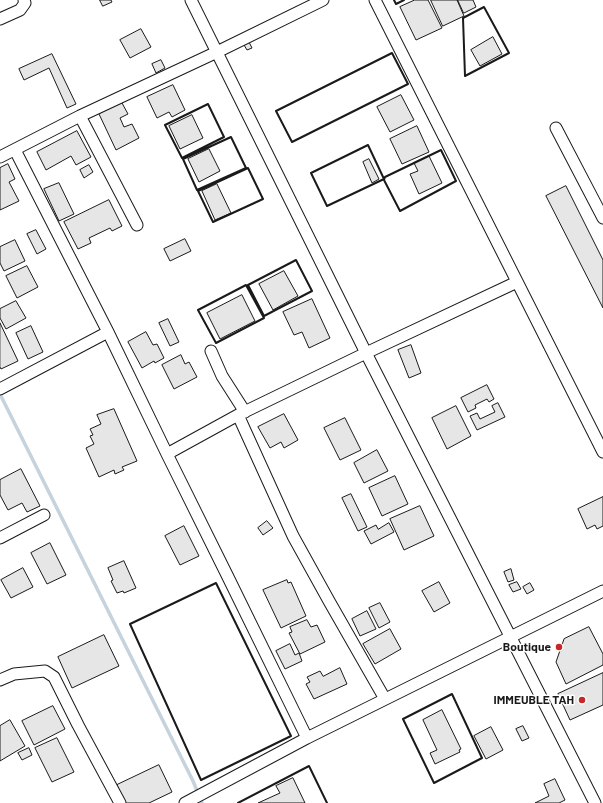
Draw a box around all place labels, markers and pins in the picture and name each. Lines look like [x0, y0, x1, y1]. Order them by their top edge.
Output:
place label: Boutique [503, 640, 551, 654]
marker: Boutique [554, 642, 564, 652]
place label: IMMEUBLE TAH [494, 693, 574, 707]
marker: IMMEUBLE TAH [577, 695, 587, 705]

